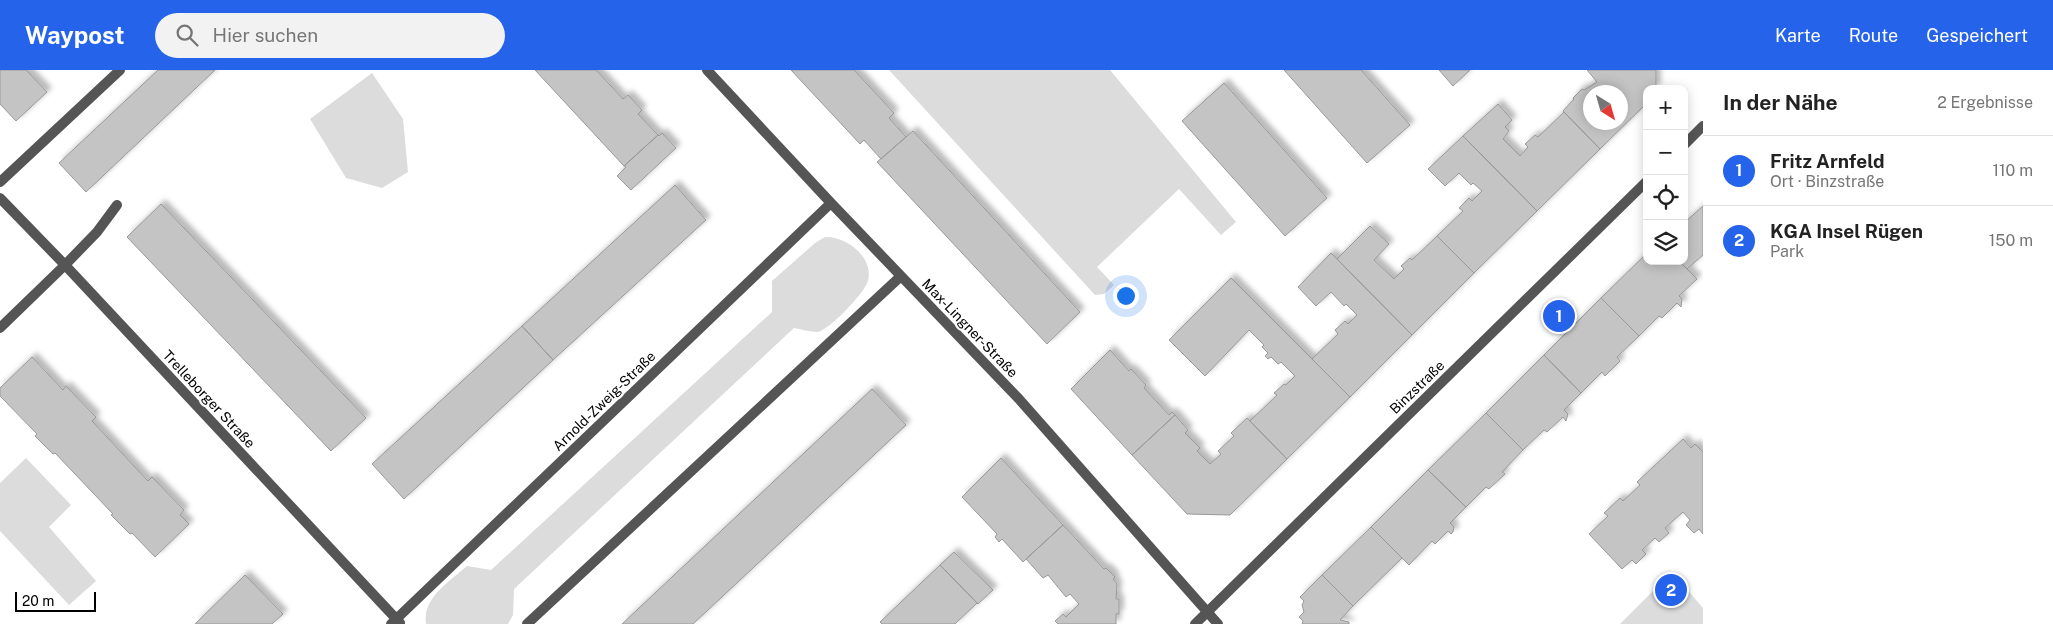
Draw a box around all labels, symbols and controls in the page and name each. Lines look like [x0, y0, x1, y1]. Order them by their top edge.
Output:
search box [155, 13, 505, 58]
text: Waypost [25, 21, 125, 49]
icon: search [173, 21, 201, 49]
text: Hier suchen [213, 24, 318, 46]
text: Karte [1775, 25, 1821, 46]
text: Route [1849, 25, 1898, 46]
text: Gespeichert [1926, 25, 2028, 46]
north arrow [1583, 85, 1628, 130]
map controls [1643, 85, 1688, 265]
button: + [1643, 85, 1688, 130]
text: In der Nähe [1723, 90, 1838, 115]
text: 2 Ergebnisse [1937, 93, 2033, 112]
button: − [1643, 130, 1688, 175]
text: Fritz Arnfeld [1770, 150, 1885, 172]
text: 1 [1736, 161, 1742, 180]
text: 110 m [1992, 161, 2033, 180]
text: Ort · Binzstraße [1770, 172, 1884, 191]
button: locate [1643, 175, 1688, 220]
button: layers [1643, 220, 1688, 265]
text: KGA Insel Rügen [1770, 220, 1923, 242]
text: 2 [1734, 231, 1744, 250]
text: 150 m [1989, 231, 2033, 250]
text: Park [1770, 242, 1804, 261]
street label: Max-Lingner-Straße [919, 276, 1021, 381]
your location [1113, 283, 1139, 309]
pin: 1 [1543, 297, 1575, 335]
street label: Trelleborger Straße [160, 347, 258, 451]
street label: Arnold-Zweig-Straße [549, 348, 659, 454]
street label: Binzstraße [1387, 357, 1448, 417]
pin: 2 [1655, 571, 1687, 609]
scale bar [15, 589, 96, 612]
text: 20 m [22, 593, 54, 609]

